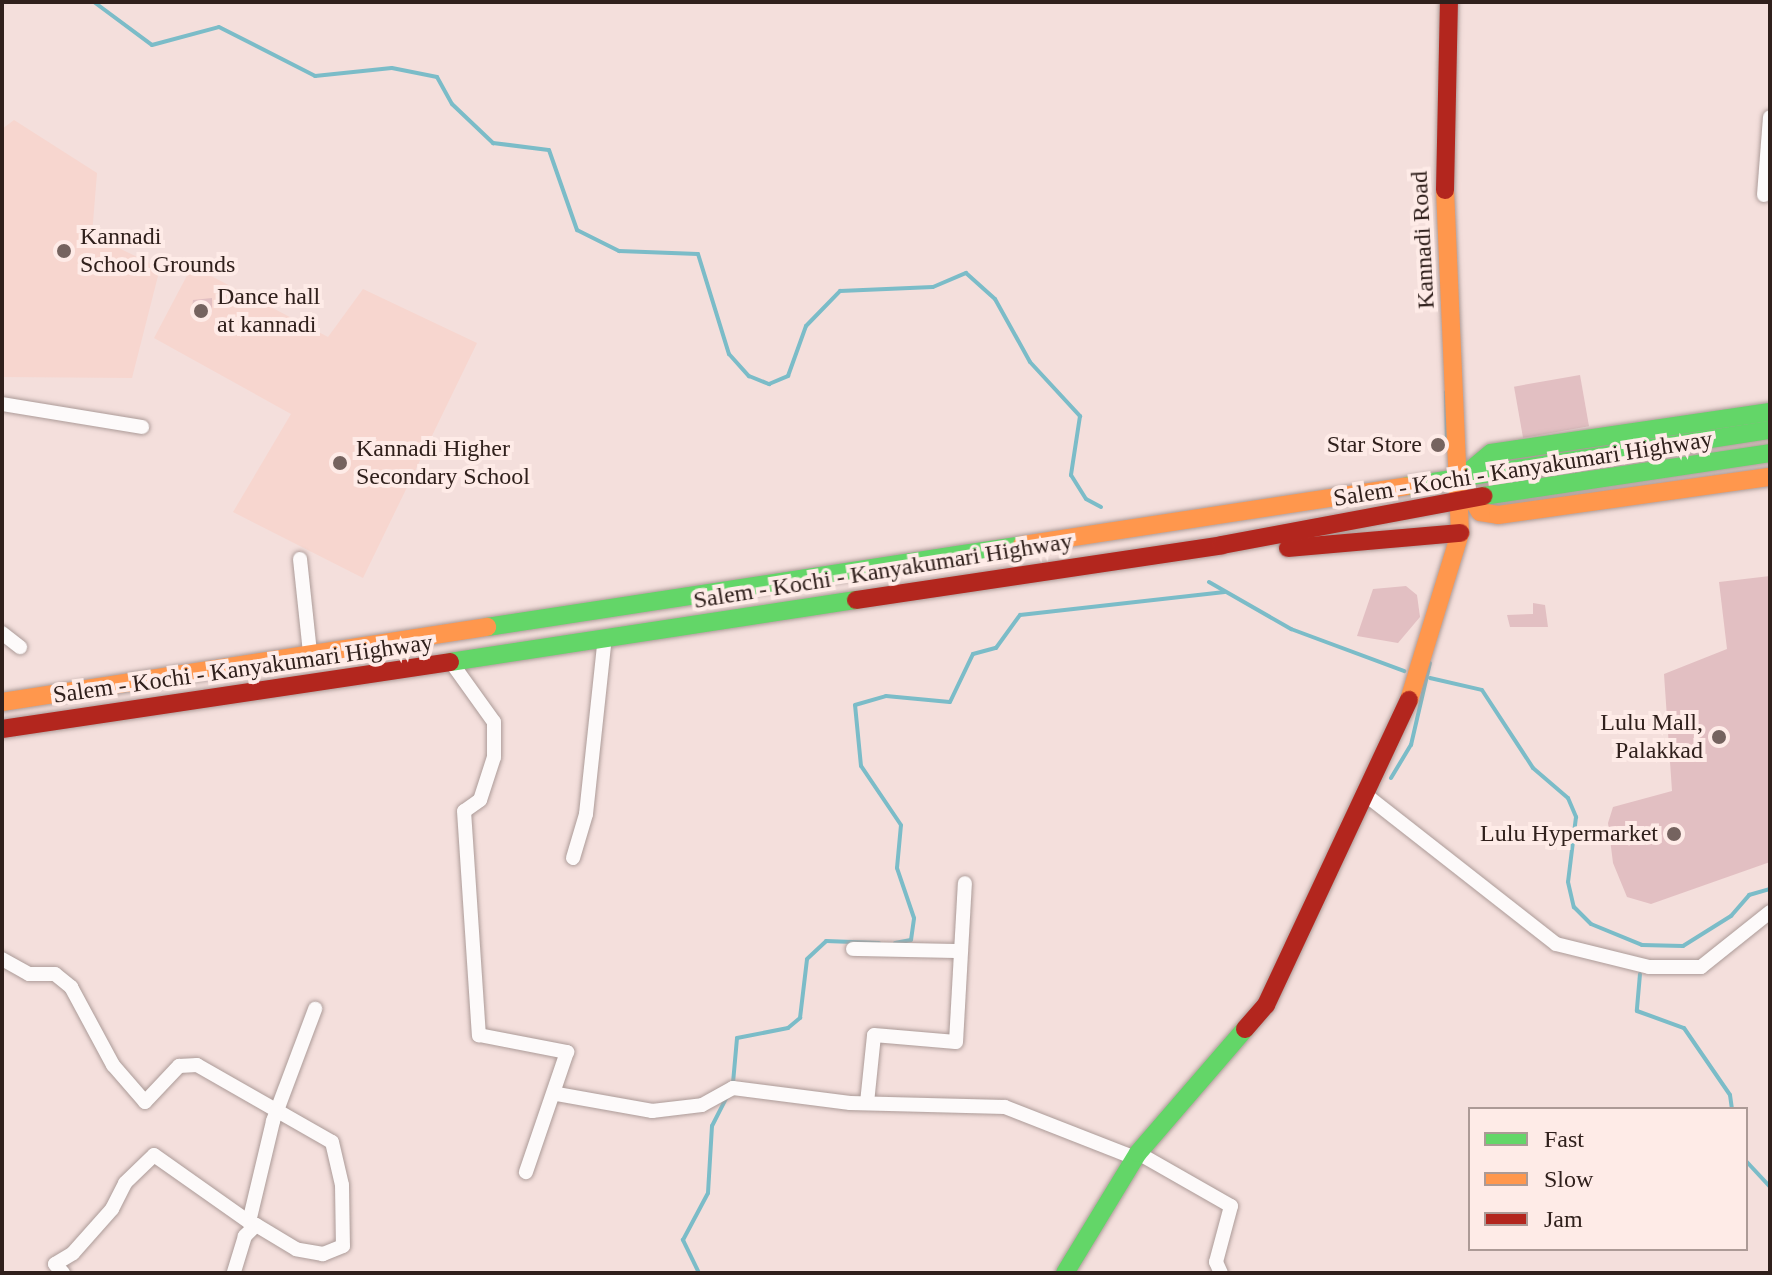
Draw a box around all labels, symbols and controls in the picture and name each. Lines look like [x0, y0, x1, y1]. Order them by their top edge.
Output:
street label: Kannadi Road [1405, 170, 1441, 310]
place label: Kannadi School Grounds [80, 223, 235, 279]
marker: Kannadi School Grounds [55, 242, 73, 260]
place label: Dance hall at kannadi [217, 283, 320, 339]
marker: Dance hall at kannadi [192, 302, 210, 320]
street label: Salem - Kochi - Kanyakumari Highway [1331, 425, 1715, 513]
place label: Star Store [1327, 431, 1422, 459]
place label: Kannadi Higher Secondary School [356, 435, 530, 491]
marker: Star Store [1429, 436, 1447, 454]
marker: Kannadi Higher Secondary School [331, 454, 349, 472]
street label: Salem - Kochi - Kanyakumari Highway [691, 527, 1075, 615]
street label: Salem - Kochi - Kanyakumari Highway [51, 628, 435, 710]
place label: Lulu Mall, Palakkad [1600, 709, 1703, 765]
marker: Lulu Mall, Palakkad [1710, 728, 1728, 746]
place label: Lulu Hypermarket [1480, 820, 1658, 848]
marker: Lulu Hypermarket [1665, 825, 1683, 843]
legend [1468, 1107, 1748, 1251]
text: Fast [1544, 1126, 1584, 1152]
text: Slow [1544, 1166, 1593, 1192]
text: Jam [1544, 1206, 1583, 1232]

